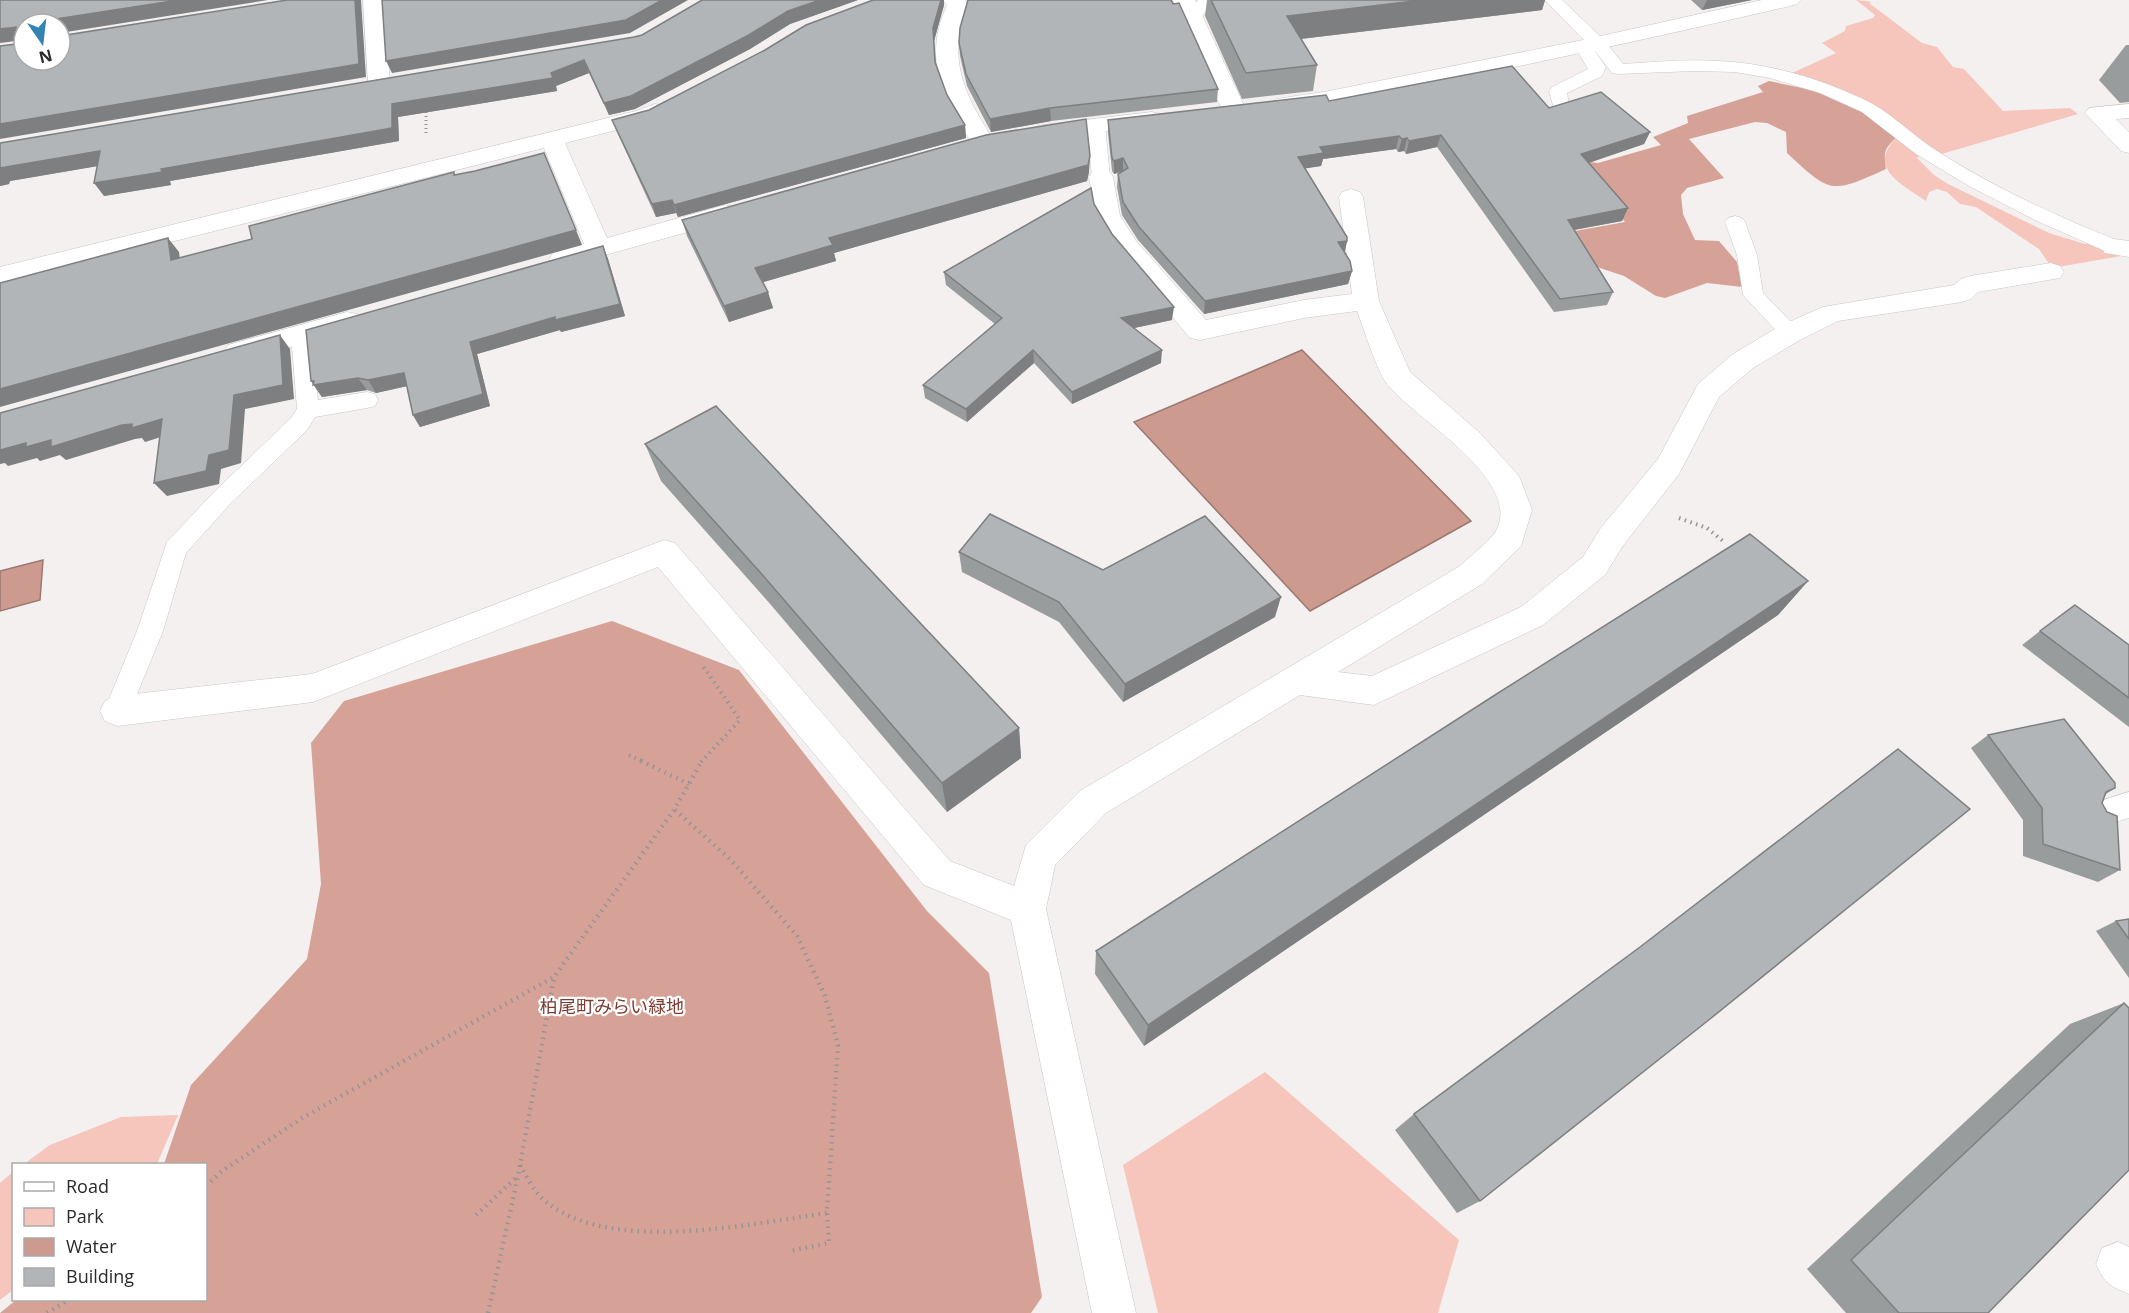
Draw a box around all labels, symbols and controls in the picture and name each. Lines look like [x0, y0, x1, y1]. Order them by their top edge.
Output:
north arrow [12, 12, 72, 72]
text: N [37, 44, 55, 69]
park label: 柏尾町みらい緑地 [540, 994, 684, 1018]
legend [12, 1163, 207, 1301]
text: Road [66, 1174, 109, 1198]
text: Park [66, 1204, 104, 1228]
text: Water [66, 1234, 117, 1258]
text: Building [66, 1264, 134, 1288]

